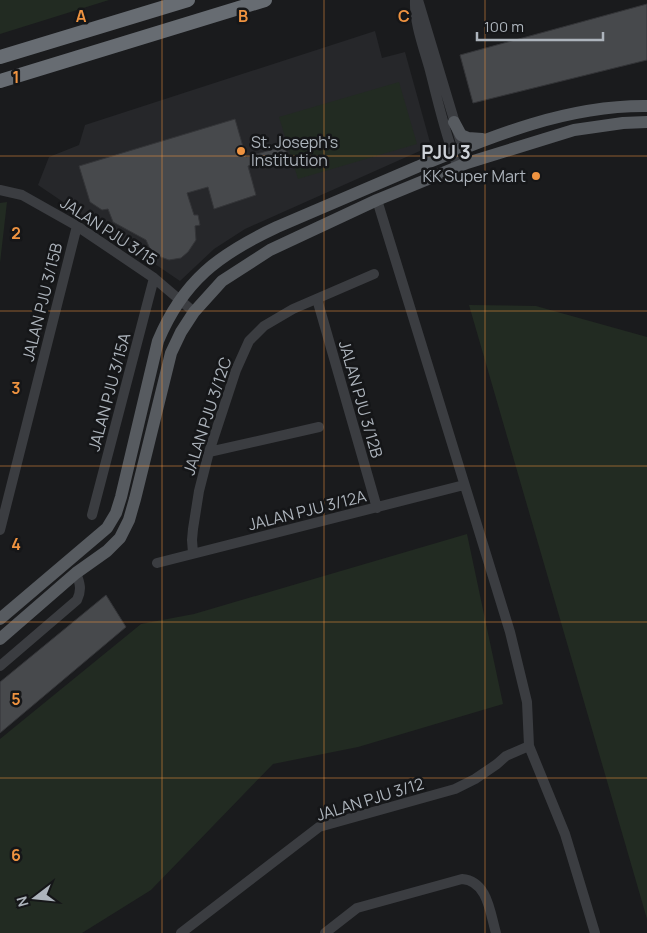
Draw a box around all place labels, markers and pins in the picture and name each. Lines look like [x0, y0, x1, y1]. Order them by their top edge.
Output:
place label: St. Joseph's Institution [251, 131, 338, 171]
marker: St. Joseph's Institution [235, 145, 247, 157]
place label: KK Super Mart [422, 165, 526, 187]
marker: KK Super Mart [530, 170, 542, 182]

